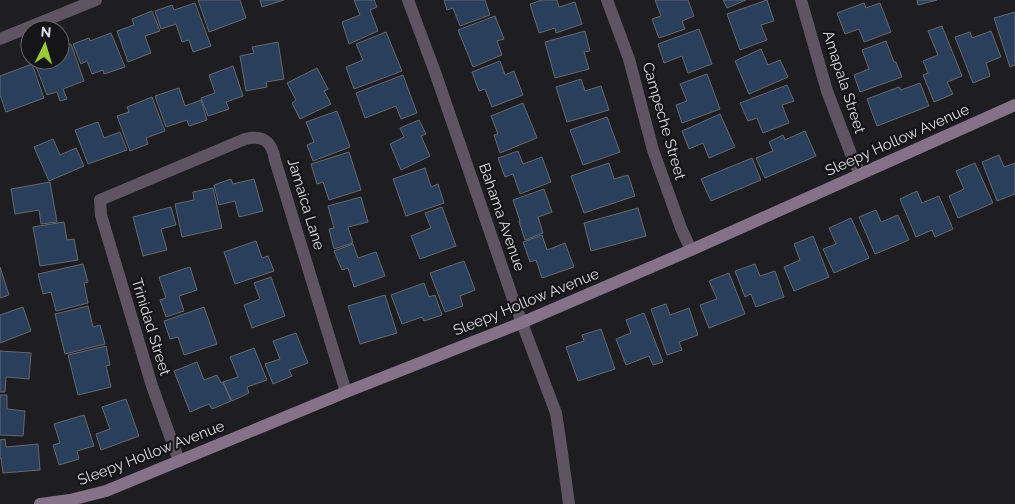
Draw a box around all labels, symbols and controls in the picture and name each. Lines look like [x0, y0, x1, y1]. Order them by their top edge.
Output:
north arrow [20, 20, 70, 70]
text: N [40, 24, 52, 40]
street label: Amapala Street [819, 28, 869, 136]
street label: Campeche Street [639, 60, 689, 182]
street label: Sleepy Hollow Avenue [822, 100, 972, 180]
street label: Jamaica Lane [283, 156, 329, 252]
street label: Bahama Avenue [475, 161, 529, 274]
street label: Sleepy Hollow Avenue [450, 264, 602, 340]
street label: Trinidad Street [128, 276, 174, 378]
street label: Sleepy Hollow Avenue [75, 417, 227, 489]

